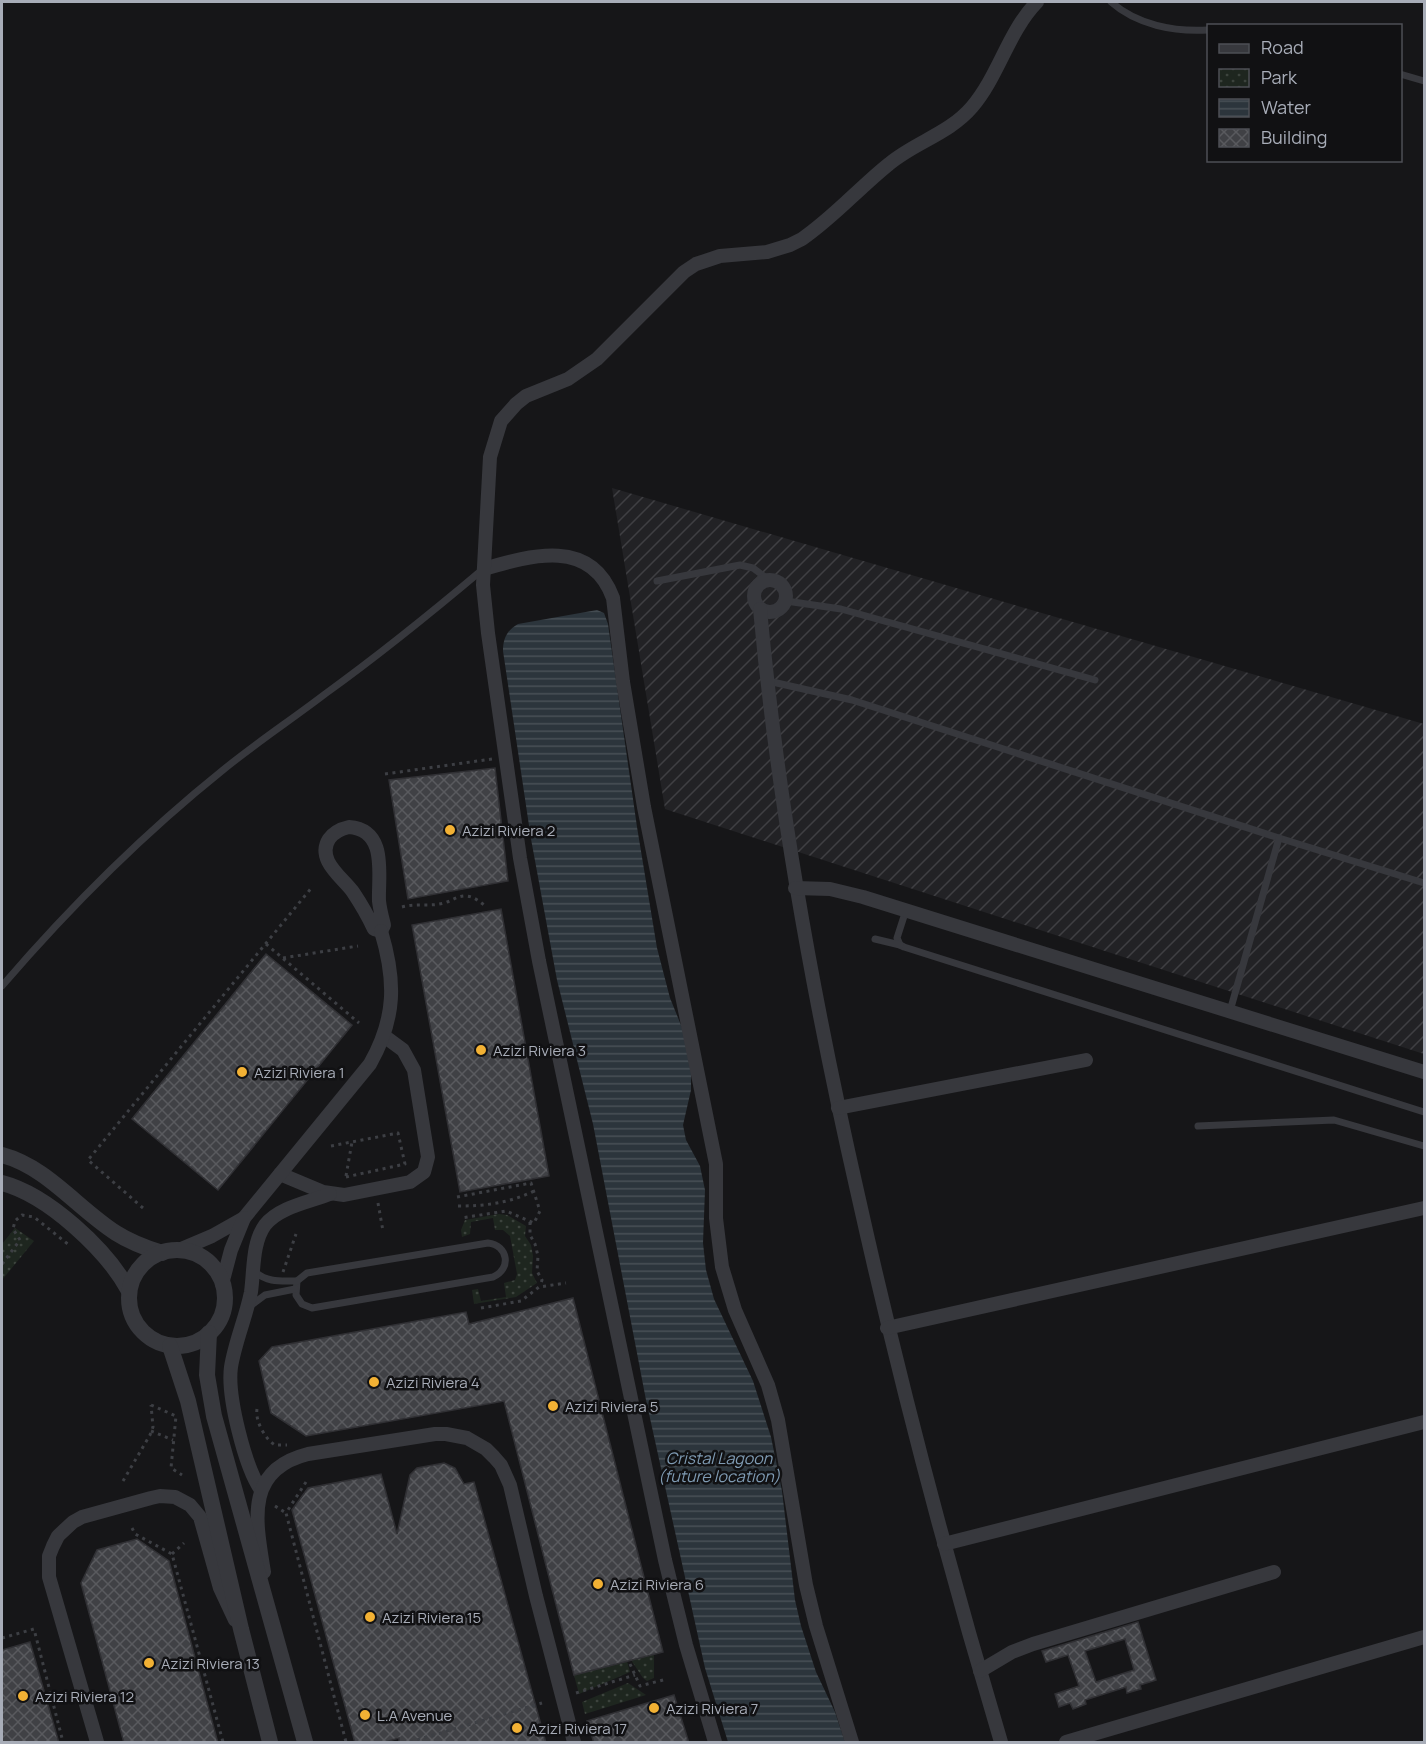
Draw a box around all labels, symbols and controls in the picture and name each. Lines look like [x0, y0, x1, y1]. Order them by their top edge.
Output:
legend [1207, 24, 1402, 162]
text: Road [1261, 35, 1304, 59]
text: Park [1261, 65, 1298, 89]
text: Water [1261, 95, 1311, 119]
text: Building [1261, 125, 1327, 149]
place label: Azizi Riviera 2 [462, 820, 555, 841]
marker: Azizi Riviera 2 [443, 823, 457, 837]
place label: Azizi Riviera 3 [493, 1040, 586, 1061]
marker: Azizi Riviera 3 [474, 1043, 488, 1057]
place label: Azizi Riviera 1 [254, 1062, 345, 1083]
marker: Azizi Riviera 1 [235, 1065, 249, 1079]
place label: Azizi Riviera 4 [386, 1372, 480, 1393]
marker: Azizi Riviera 4 [367, 1375, 381, 1389]
place label: Azizi Riviera 5 [565, 1396, 658, 1417]
marker: Azizi Riviera 5 [546, 1399, 560, 1413]
water label: Cristal Lagoon (future location) [658, 1447, 780, 1487]
place label: Azizi Riviera 6 [610, 1574, 704, 1595]
marker: Azizi Riviera 6 [591, 1577, 605, 1591]
place label: Azizi Riviera 15 [382, 1607, 481, 1628]
marker: Azizi Riviera 15 [363, 1610, 377, 1624]
place label: Azizi Riviera 13 [161, 1653, 260, 1674]
marker: Azizi Riviera 13 [142, 1656, 156, 1670]
place label: Azizi Riviera 12 [35, 1686, 134, 1707]
marker: Azizi Riviera 12 [16, 1689, 30, 1703]
place label: Azizi Riviera 7 [666, 1698, 758, 1719]
marker: Azizi Riviera 7 [647, 1701, 661, 1715]
place label: L.A Avenue [377, 1705, 453, 1726]
marker: L.A Avenue [358, 1708, 372, 1722]
place label: Azizi Riviera 17 [529, 1718, 627, 1739]
marker: Azizi Riviera 17 [510, 1721, 524, 1735]

